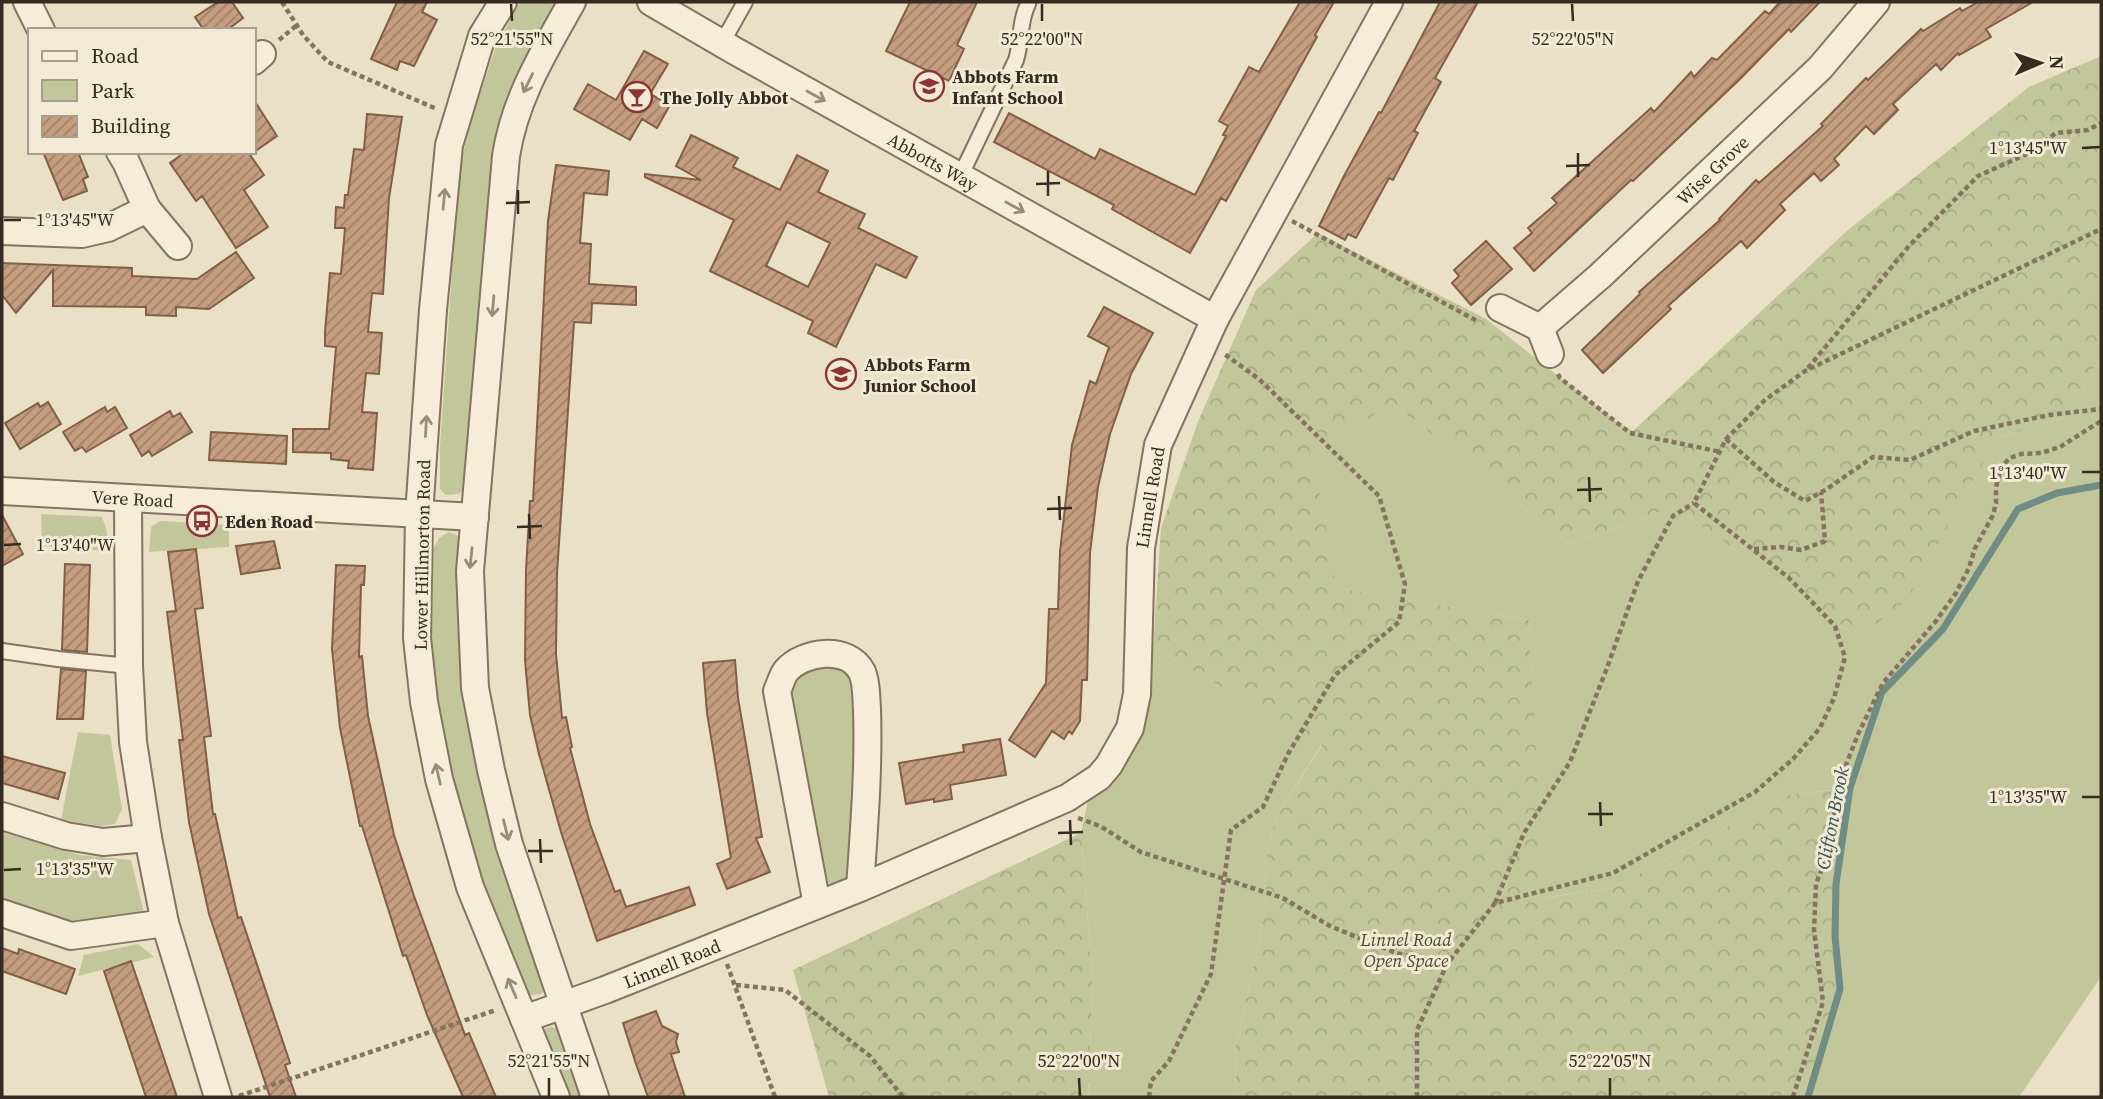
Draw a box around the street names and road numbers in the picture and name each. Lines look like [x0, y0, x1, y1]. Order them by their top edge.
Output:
street label: Abbotts Way [883, 126, 983, 197]
street label: Wise Grove [1671, 129, 1754, 210]
street label: Linnell Road [1129, 445, 1170, 550]
street label: Lower Hillmorton Road [408, 459, 436, 651]
street label: Vere Road [91, 483, 174, 513]
street label: Linnell Road [619, 933, 724, 994]

